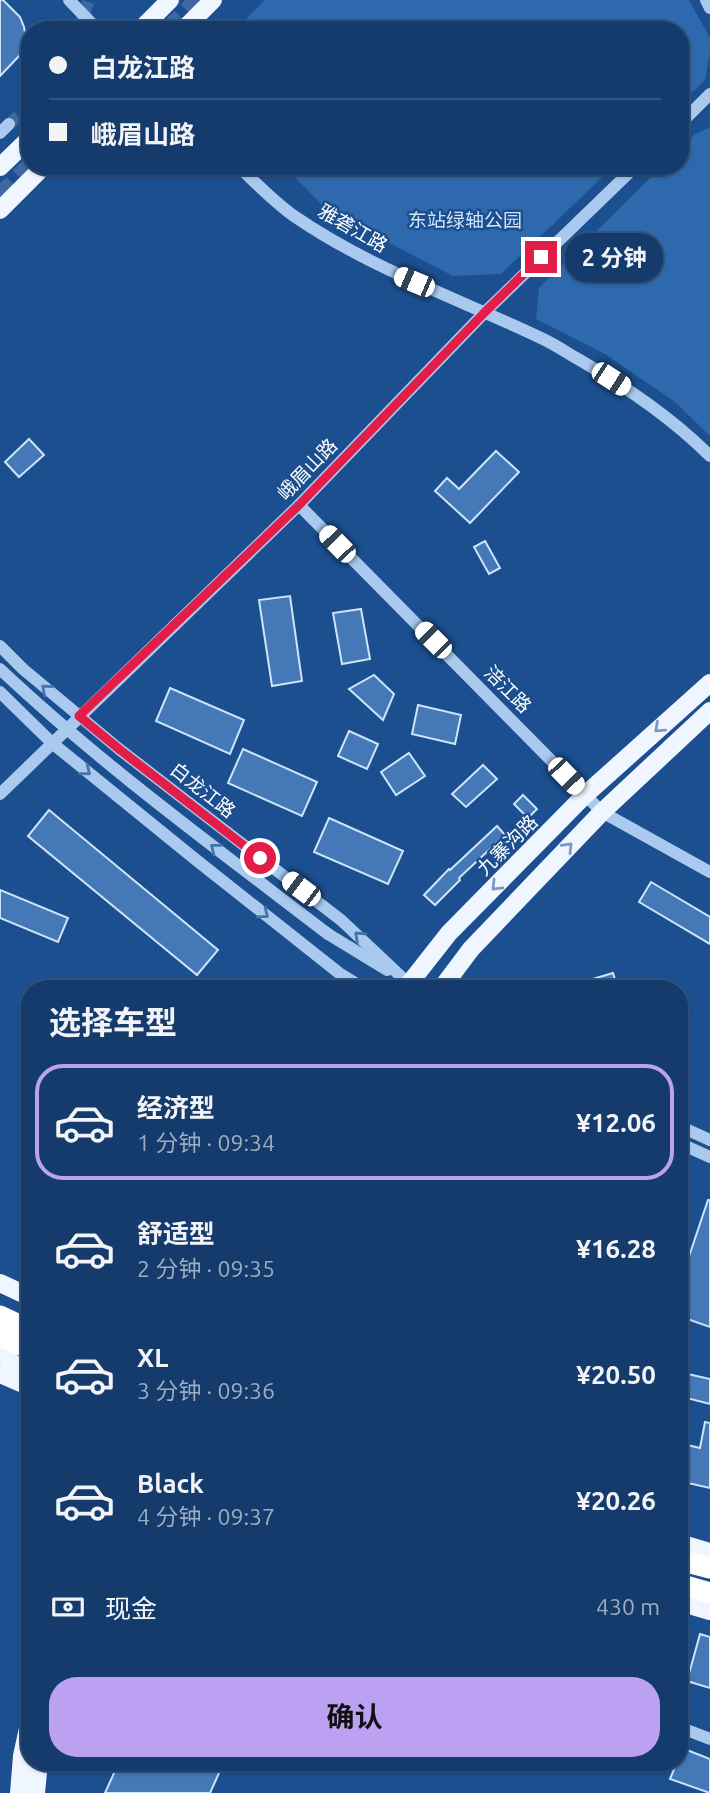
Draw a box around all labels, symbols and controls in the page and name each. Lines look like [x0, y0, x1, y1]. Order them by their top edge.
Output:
text: 白龙江路 [91, 53, 195, 82]
text: 峨眉山路 [91, 120, 195, 149]
street label: 雅砻江路 [315, 199, 391, 257]
park label: 东站绿轴公园 [408, 209, 522, 231]
callout: 2 分钟 [566, 232, 664, 282]
route end [525, 241, 557, 273]
text: 2 分钟 [582, 245, 646, 270]
car [391, 264, 438, 300]
car [588, 359, 635, 399]
street label: 峨眉山路 [273, 434, 341, 504]
car [315, 522, 360, 566]
car [411, 618, 456, 662]
street label: 涪江路 [480, 661, 536, 717]
one-way arrow [41, 685, 54, 697]
one-way arrow [654, 720, 667, 733]
car [544, 754, 589, 798]
street label: 白龙江路 [166, 758, 240, 822]
one-way arrow [78, 763, 91, 775]
street label: 九寨沟路 [472, 810, 542, 880]
route start [244, 842, 276, 874]
one-way arrow [560, 842, 573, 855]
one-way arrow [211, 843, 223, 856]
car [278, 868, 325, 910]
one-way arrow [491, 878, 504, 891]
one-way arrow [256, 905, 268, 918]
one-way arrow [354, 932, 367, 945]
text: 选择车型 [49, 1004, 177, 1040]
icon: car [53, 1091, 116, 1154]
text: 经济型 [137, 1093, 215, 1122]
text: ¥12.06 [576, 1108, 656, 1137]
text: 1 分钟 · 09:34 [137, 1130, 275, 1155]
icon: car [53, 1217, 116, 1280]
text: 舒适型 [137, 1219, 215, 1248]
text: ¥16.28 [576, 1234, 656, 1263]
text: 2 分钟 · 09:35 [137, 1256, 275, 1281]
icon: car [53, 1343, 116, 1406]
text: XL [137, 1343, 168, 1372]
text: ¥20.50 [576, 1360, 656, 1389]
text: 3 分钟 · 09:36 [137, 1378, 275, 1403]
icon: car [53, 1469, 116, 1532]
text: Black [137, 1469, 204, 1498]
text: ¥20.26 [576, 1486, 656, 1515]
text: 4 分钟 · 09:37 [137, 1504, 275, 1529]
icon: cash [49, 1588, 87, 1626]
text: 现金 [105, 1594, 157, 1623]
text: 430 m [596, 1594, 660, 1619]
button: 确认 [49, 1677, 660, 1757]

